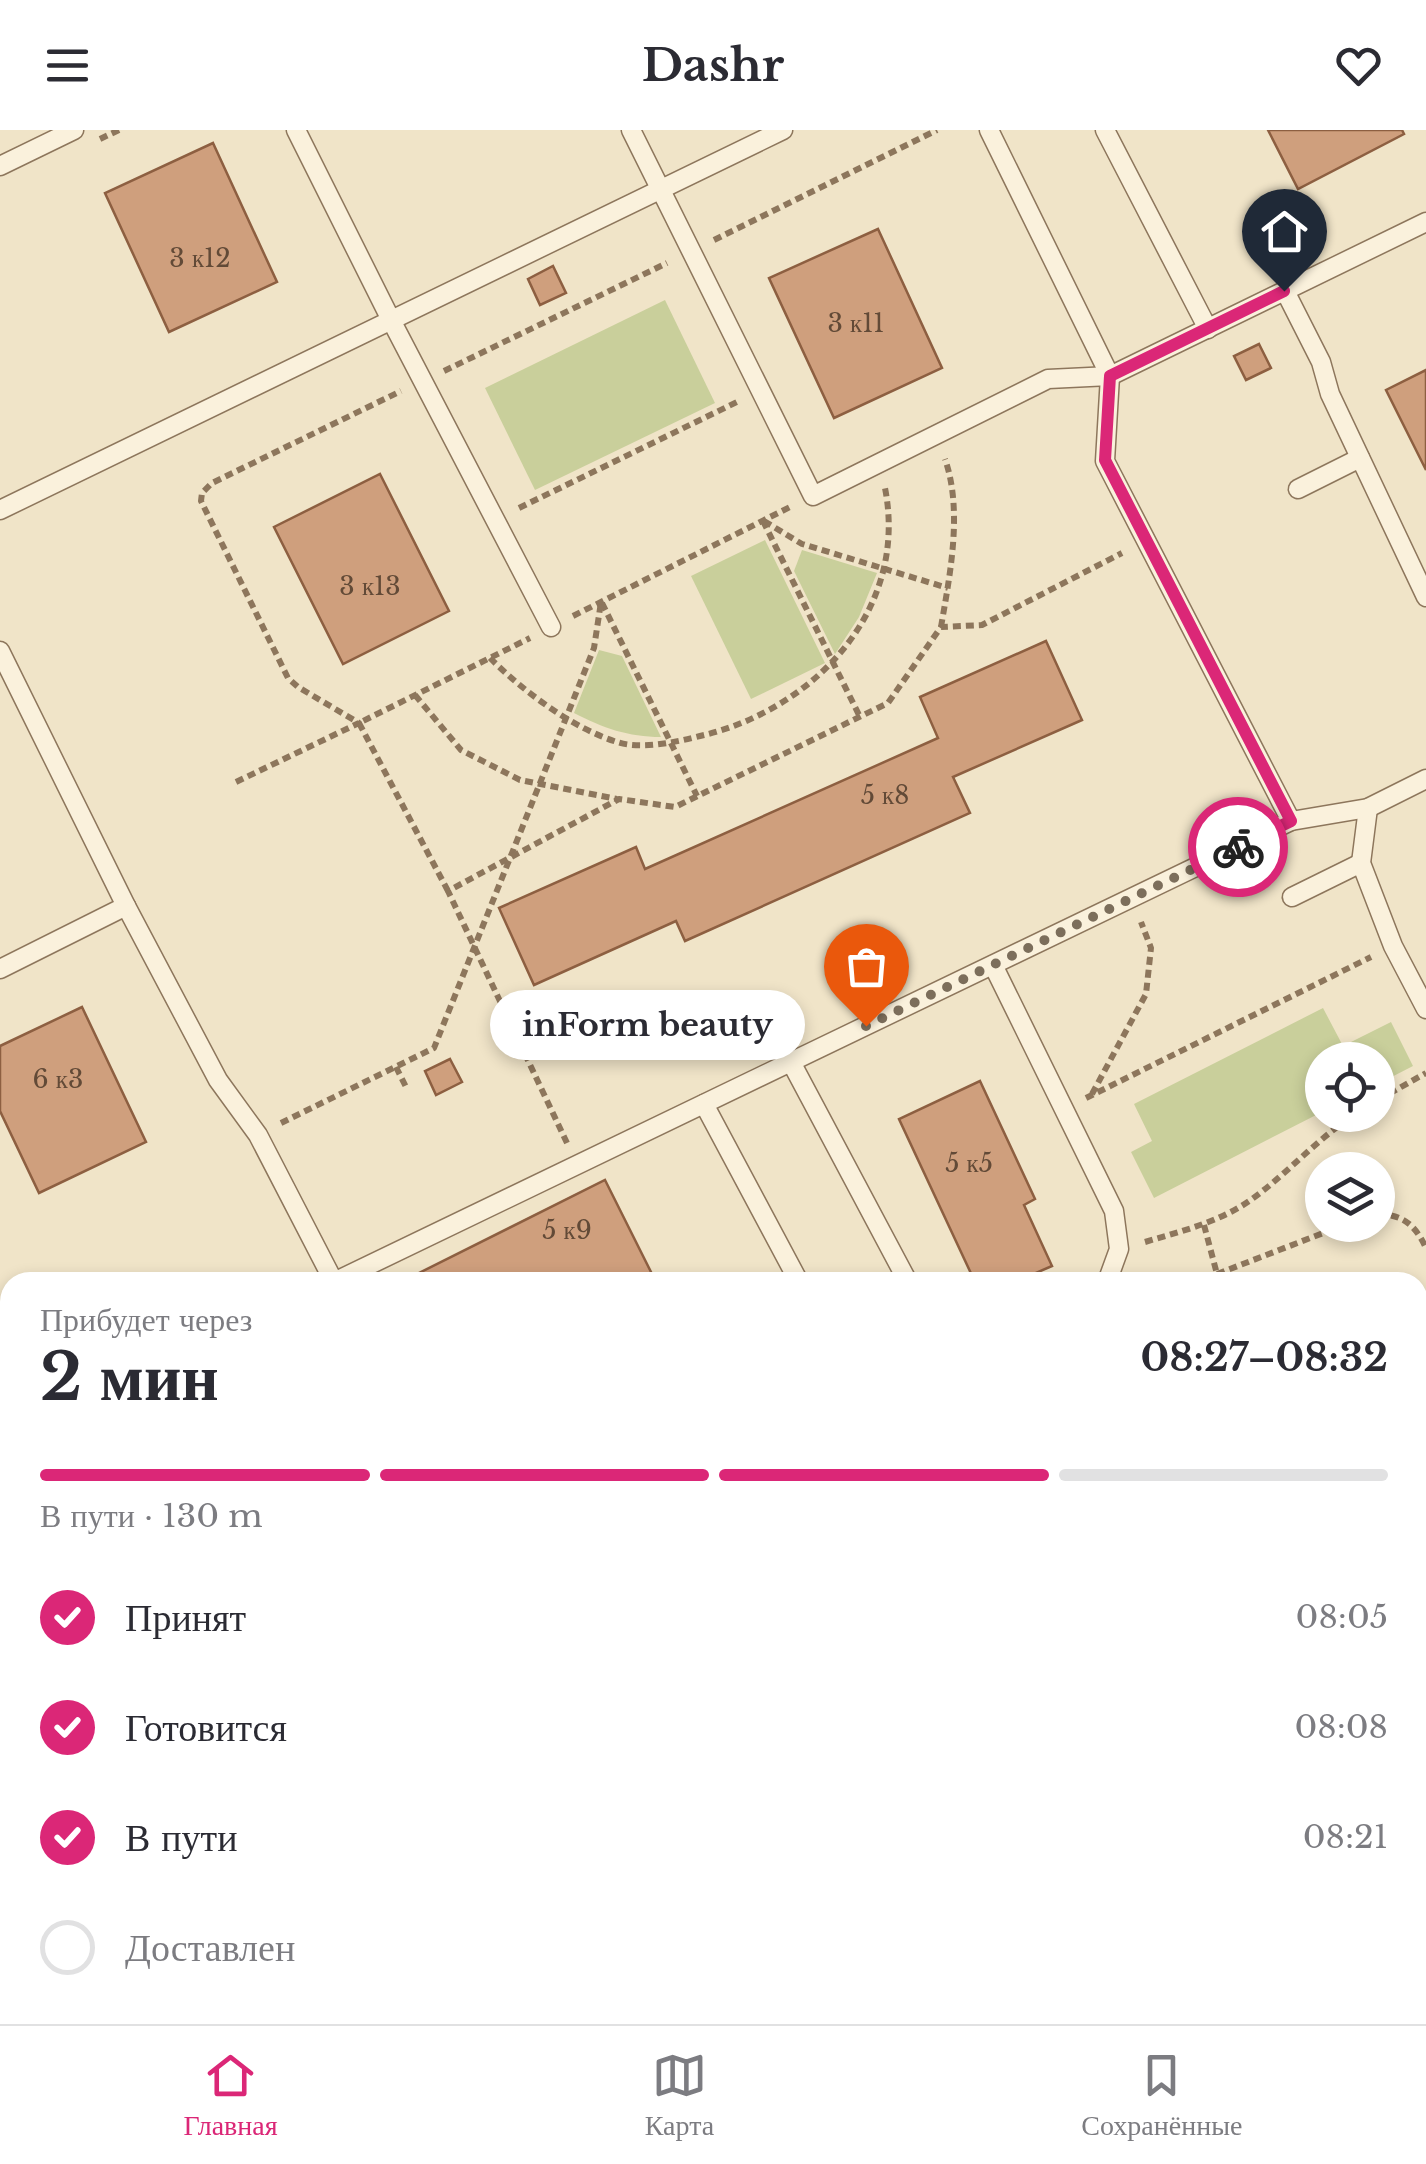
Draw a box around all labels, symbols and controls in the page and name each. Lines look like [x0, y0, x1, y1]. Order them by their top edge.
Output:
text: Dashr [642, 37, 784, 93]
icon: menu [40, 38, 95, 93]
icon: heart [1331, 38, 1386, 93]
pin [1242, 189, 1327, 292]
icon: home [1257, 204, 1312, 259]
house number: 3 к12 [169, 243, 231, 274]
house number: 3 к11 [827, 308, 885, 339]
house number: 3 к13 [339, 571, 401, 602]
house number: 5 к8 [861, 780, 909, 811]
courier [1188, 797, 1288, 897]
icon: bike [1211, 820, 1266, 875]
pin [824, 924, 909, 1027]
icon: bag [839, 939, 894, 994]
callout: inForm beauty [491, 991, 806, 1061]
text: inForm beauty [522, 1005, 773, 1045]
map controls [1305, 1042, 1395, 1242]
button: locate [1305, 1042, 1395, 1132]
house number: 6 к3 [33, 1064, 83, 1095]
house number: 5 к5 [945, 1148, 993, 1179]
button: layers [1305, 1152, 1395, 1242]
house number: 5 к9 [542, 1215, 592, 1246]
text: Прибудет через [40, 1300, 252, 1340]
text: 08:27–08:32 [1141, 1334, 1388, 1381]
text: 2 мин [40, 1337, 219, 1418]
text: В пути · 130 m [40, 1496, 263, 1536]
icon: check [40, 1590, 95, 1645]
text: Принят [125, 1594, 246, 1641]
text: 08:05 [1296, 1597, 1388, 1637]
icon: check [40, 1700, 95, 1755]
text: Готовится [125, 1704, 287, 1751]
text: 08:08 [1294, 1707, 1388, 1747]
icon: check [40, 1810, 95, 1865]
text: В пути [125, 1814, 238, 1861]
text: 08:21 [1303, 1817, 1388, 1857]
text: Доставлен [125, 1924, 295, 1971]
tab: Главная [184, 2048, 278, 2143]
tab: Карта [645, 2048, 714, 2143]
tab: Сохранённые [1081, 2048, 1242, 2143]

